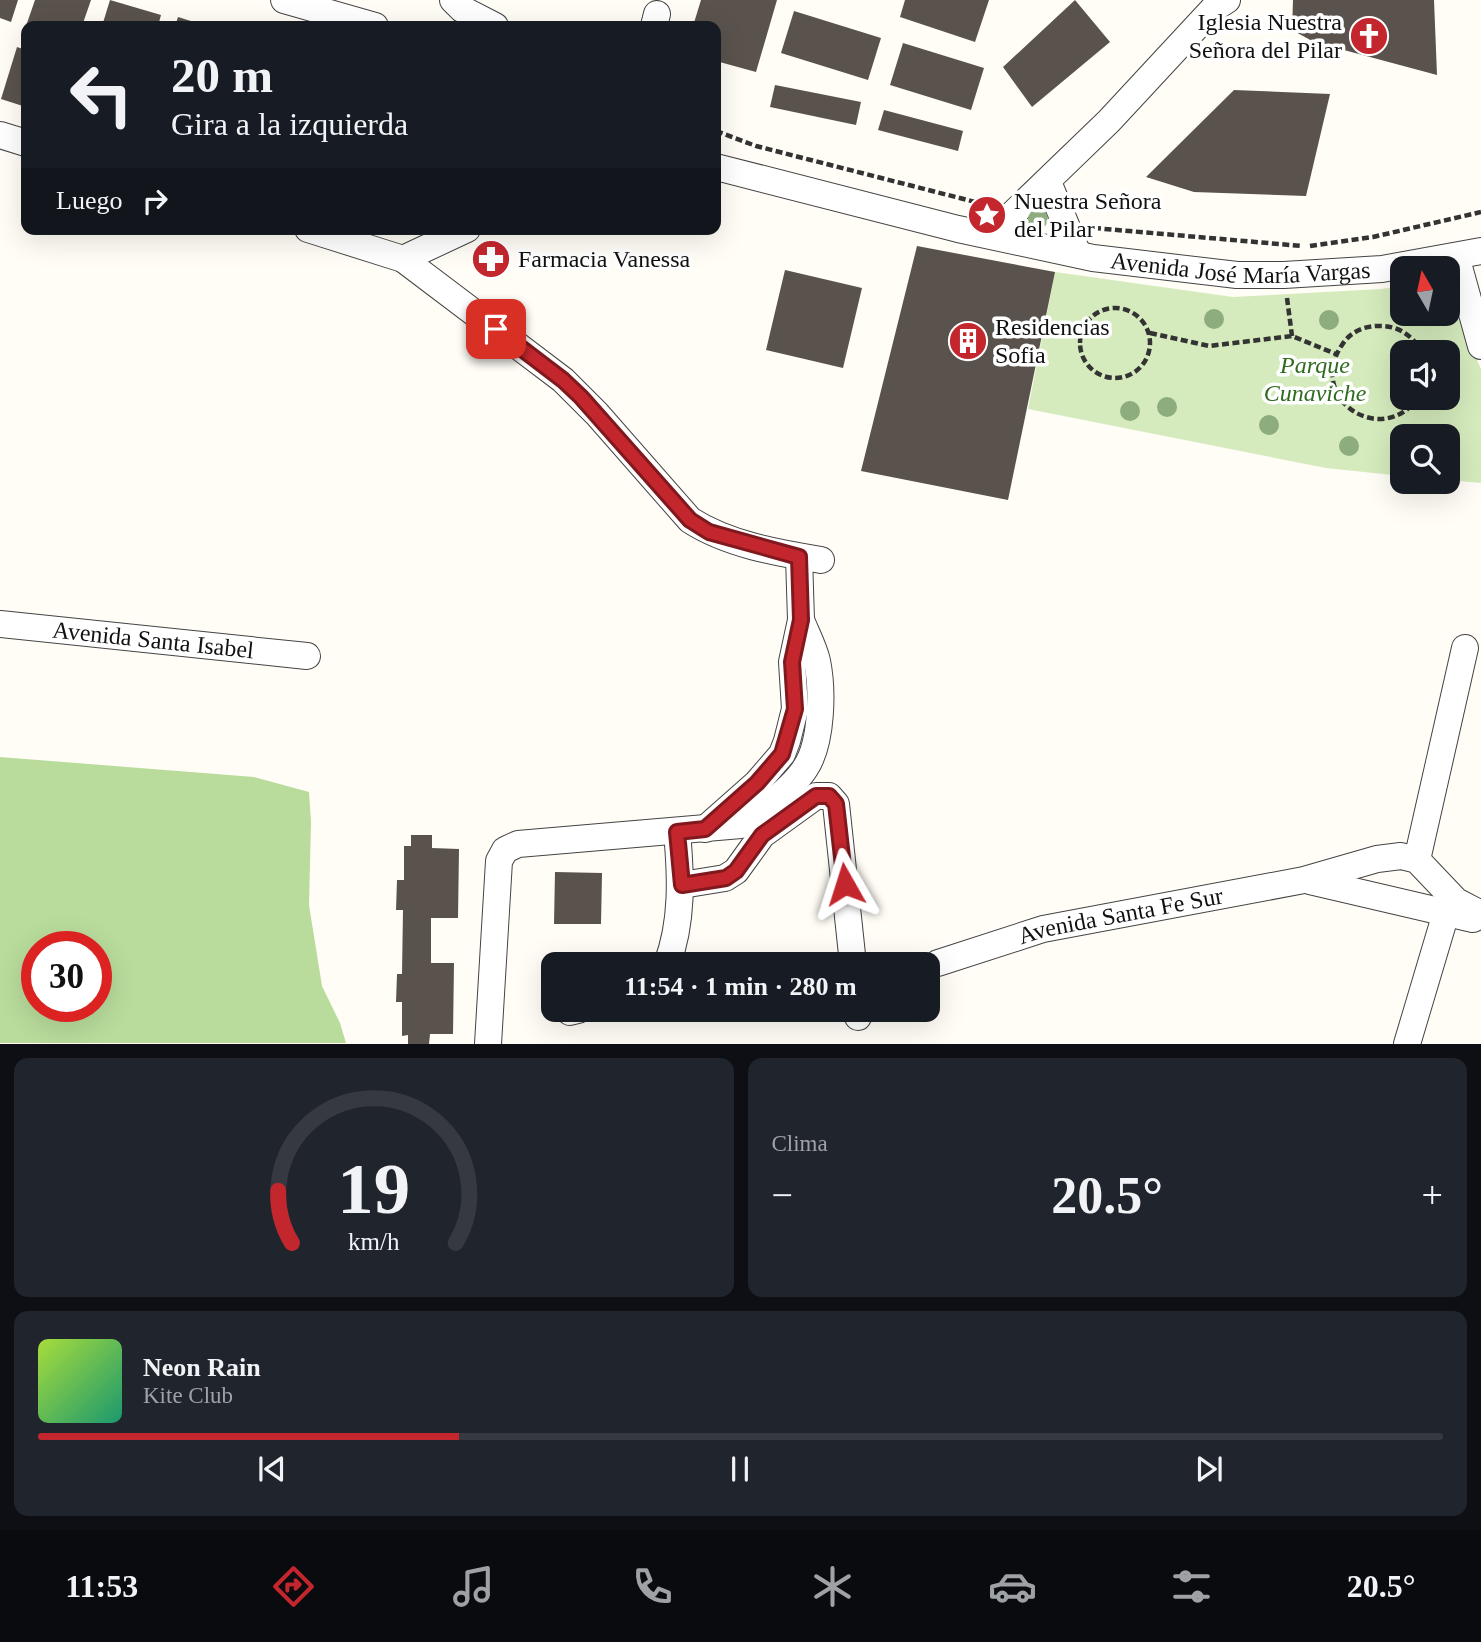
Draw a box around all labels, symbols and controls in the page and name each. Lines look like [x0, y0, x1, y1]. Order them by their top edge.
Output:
place label: Iglesia Nuestra Señora del Pilar [1189, 9, 1342, 63]
church icon: Iglesia Nuestra Señora del Pilar [1348, 15, 1390, 57]
text: 20 m [171, 48, 273, 103]
icon: left [56, 49, 147, 140]
text: Gira a la izquierda [171, 106, 408, 142]
icon: right [136, 182, 174, 220]
text: Luego [56, 186, 122, 215]
place label: Nuestra Señora del Pilar [1014, 188, 1162, 242]
place icon: Nuestra Señora del Pilar [966, 194, 1008, 236]
pharmacy icon: Farmacia Vanessa [470, 238, 512, 280]
place label: Farmacia Vanessa [518, 246, 691, 272]
street label: Avenida José María Vargas [1109, 247, 1371, 288]
north arrow [1390, 256, 1460, 326]
map controls [1390, 256, 1460, 494]
pin [466, 299, 526, 359]
icon: arrive [477, 310, 515, 348]
place label: Residencias Sofia [995, 314, 1110, 368]
building icon: Residencias Sofia [947, 320, 989, 362]
button: sound [1390, 340, 1460, 410]
park label: Parque Cunaviche [1264, 352, 1367, 406]
button: search [1390, 424, 1460, 494]
street label: Avenida Santa Isabel [51, 617, 255, 663]
position arrow [808, 847, 882, 921]
street label: Avenida Santa Fe Sur [1015, 883, 1225, 949]
speed limit sign: 30 [21, 931, 112, 1022]
text: 11:54 · 1 min · 280 m [624, 972, 857, 1001]
text: Clima [772, 1131, 828, 1156]
text: 19 [337, 1149, 410, 1230]
text: 20.5° [1051, 1167, 1163, 1224]
text: − [772, 1174, 793, 1216]
text: + [1422, 1174, 1443, 1216]
text: km/h [348, 1228, 400, 1255]
text: Neon Rain [143, 1353, 261, 1382]
text: Kite Club [143, 1383, 233, 1408]
icon: previous [253, 1450, 291, 1488]
icon: pause [721, 1450, 759, 1488]
icon: next [1190, 1450, 1228, 1488]
icon: directions [269, 1562, 318, 1611]
icon: music [449, 1562, 498, 1611]
icon: phone [628, 1562, 677, 1611]
icon: climate [808, 1562, 857, 1611]
icon: car [988, 1562, 1037, 1611]
icon: filters [1167, 1562, 1216, 1611]
text: 11:53 [65, 1568, 138, 1604]
text: 20.5° [1347, 1568, 1416, 1604]

